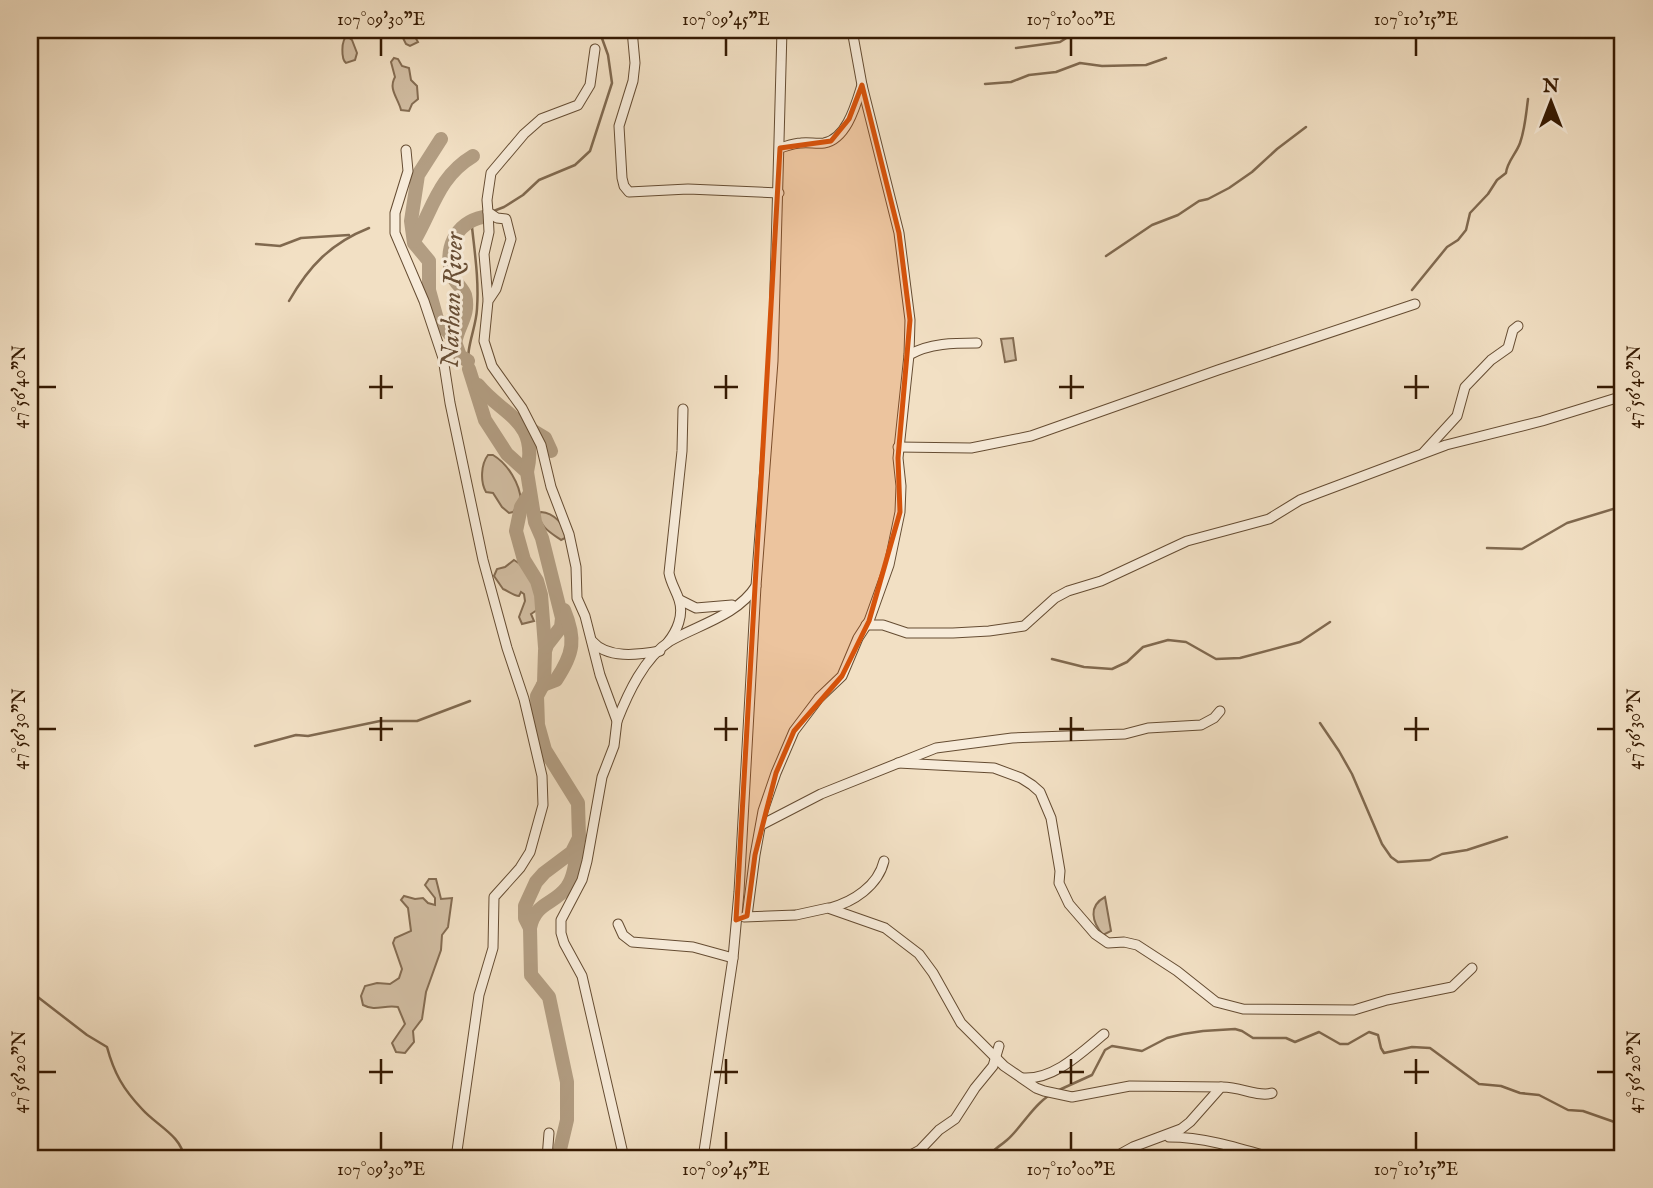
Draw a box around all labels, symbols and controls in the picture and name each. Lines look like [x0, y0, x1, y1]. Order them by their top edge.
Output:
text: 107°09'30"E [337, 9, 425, 32]
text: 107°09'45"E [682, 9, 770, 32]
text: 107°10'00"E [1026, 9, 1116, 32]
text: 107°10'15"E [1374, 9, 1458, 32]
north arrow [1516, 66, 1586, 136]
text: N [1542, 75, 1560, 99]
water label: Narhan River [434, 230, 471, 368]
text: 47°56'40"N [9, 345, 32, 429]
text: 47°56'40"N [1624, 345, 1647, 429]
text: 47°56'30"N [9, 688, 32, 770]
text: 47°56'30"N [1624, 688, 1647, 770]
text: 47°56'20"N [9, 1030, 32, 1114]
text: 47°56'20"N [1624, 1030, 1647, 1114]
text: 107°09'30"E [337, 1159, 425, 1182]
text: 107°09'45"E [682, 1159, 770, 1182]
text: 107°10'00"E [1026, 1159, 1116, 1182]
text: 107°10'15"E [1374, 1159, 1458, 1182]

